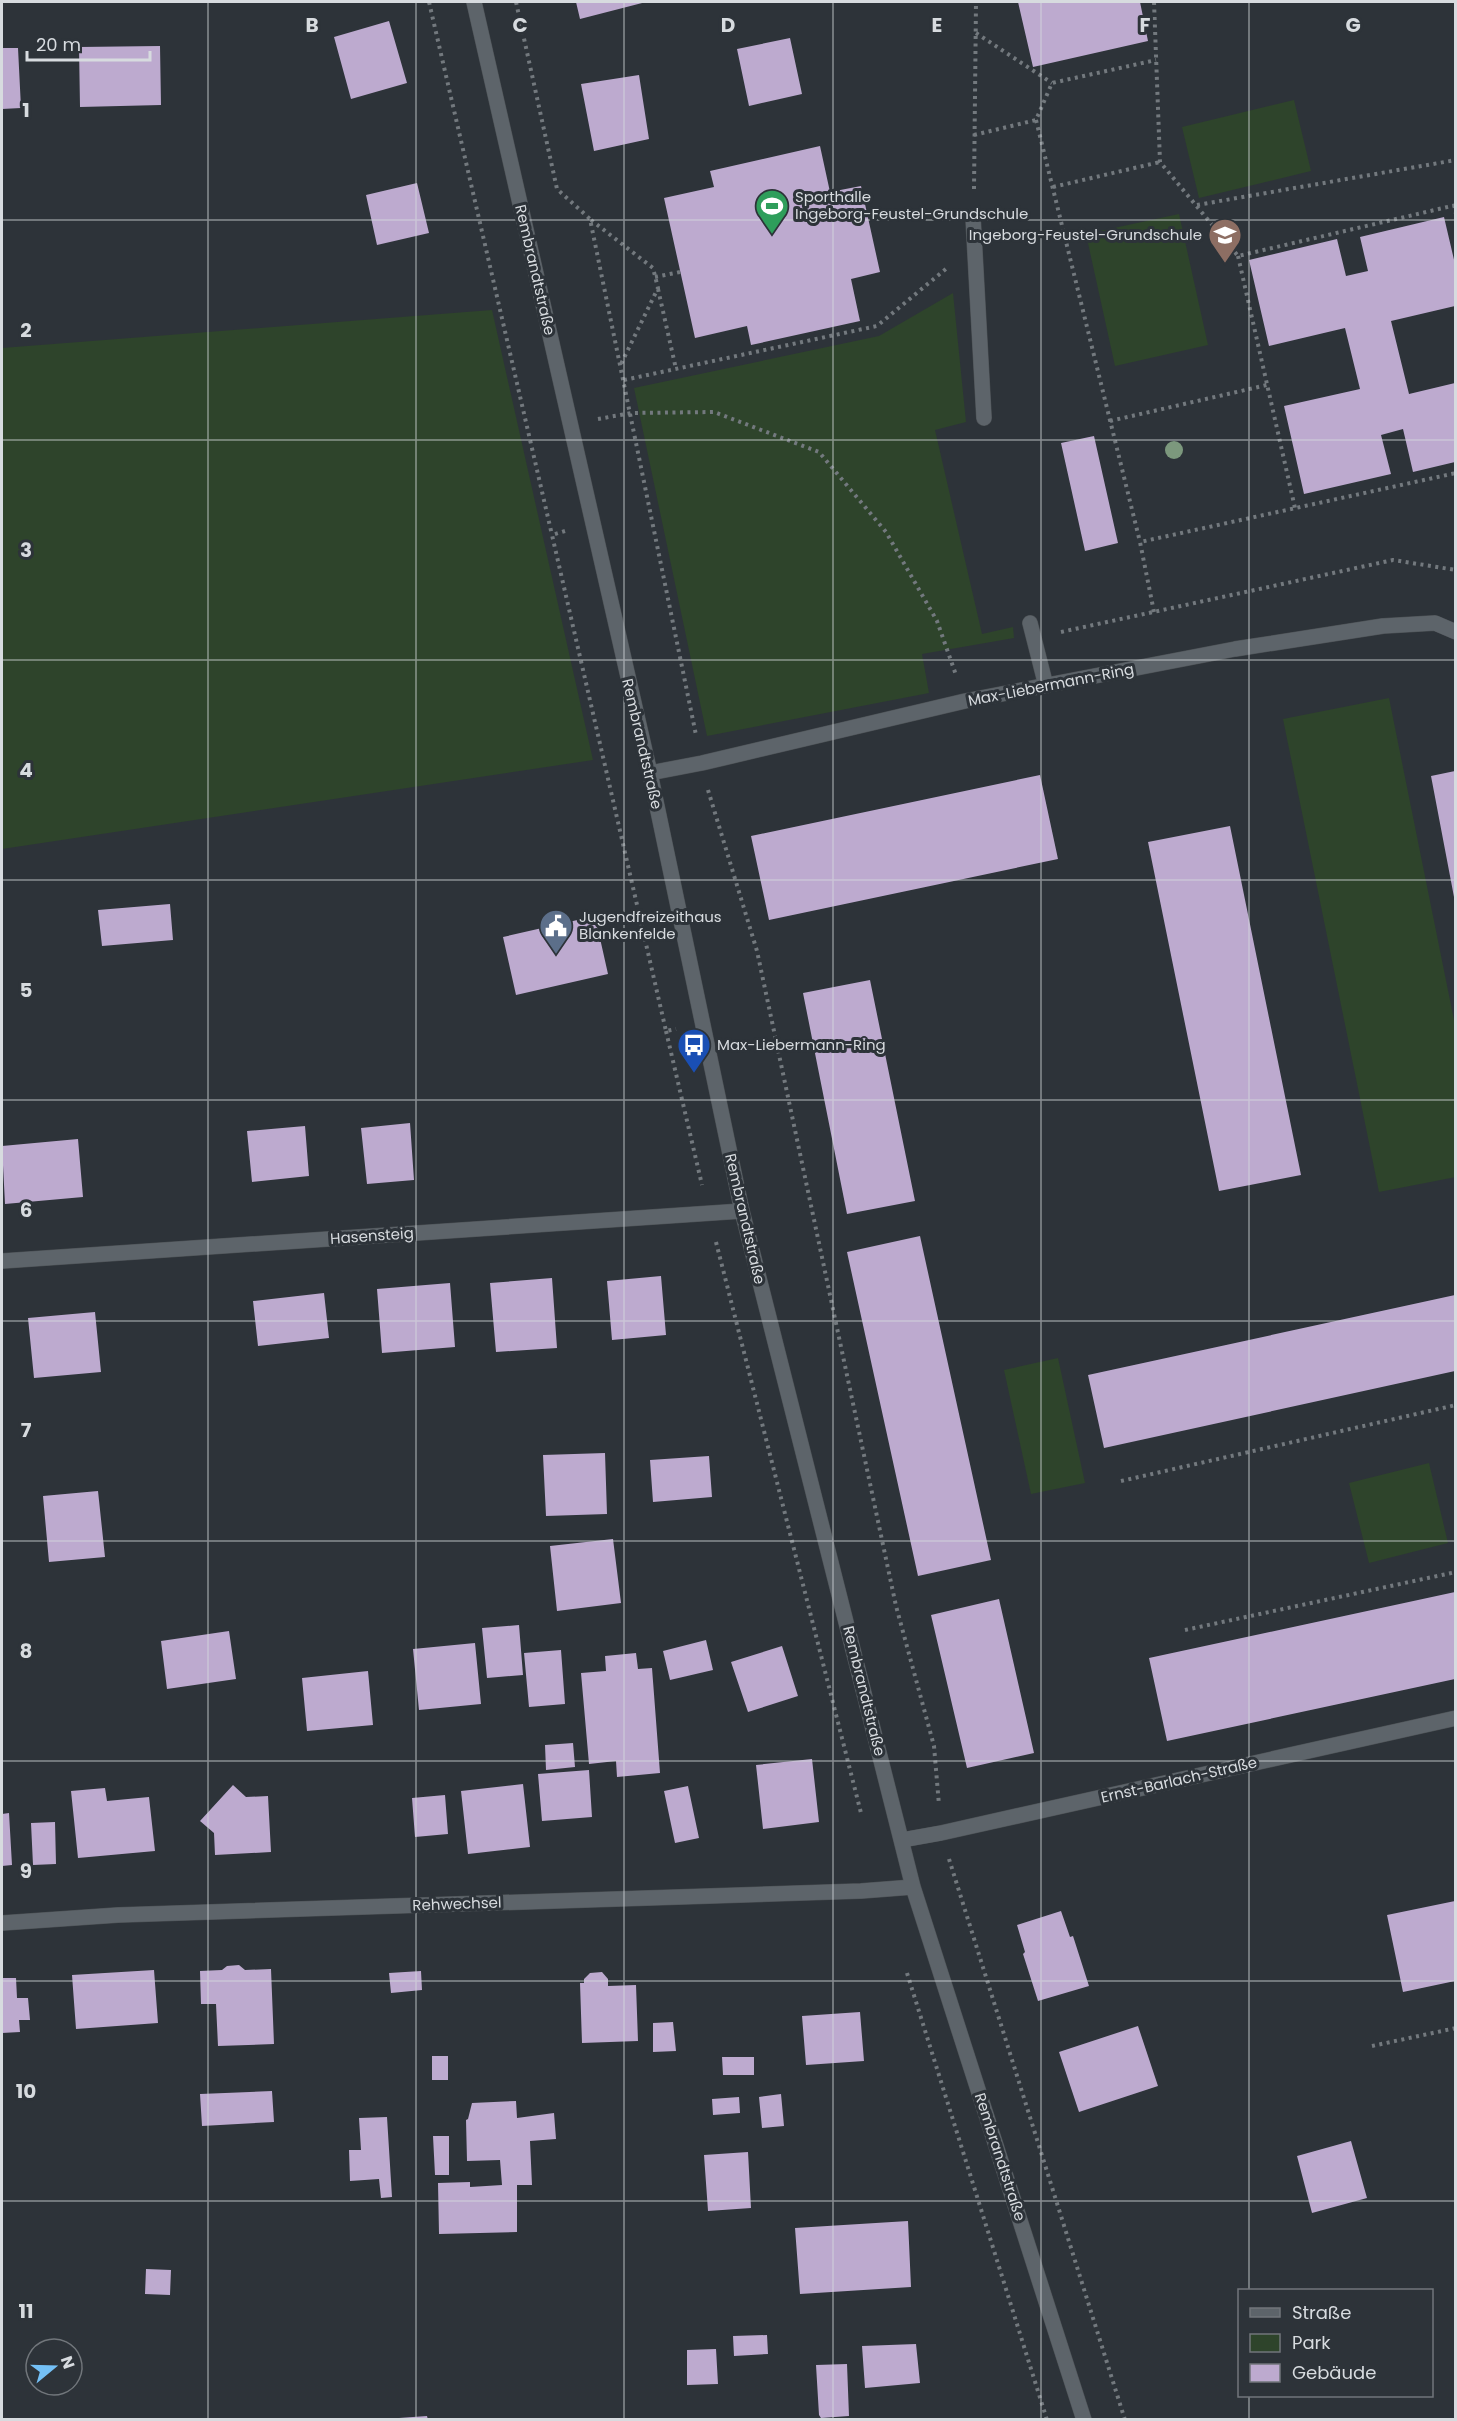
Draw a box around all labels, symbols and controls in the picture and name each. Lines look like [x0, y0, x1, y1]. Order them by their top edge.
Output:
text: B [305, 11, 319, 39]
text: C [512, 11, 528, 39]
text: D [721, 11, 735, 39]
text: E [932, 11, 942, 39]
text: F [1140, 11, 1151, 39]
text: G [1345, 11, 1361, 39]
scale bar [27, 24, 150, 62]
text: 20 m [36, 32, 81, 57]
text: 1 [22, 96, 30, 124]
place label: Sporthalle Ingeborg-Feustel-Grundschule [795, 186, 1028, 224]
sports icon: Sporthalle Ingeborg-Feustel-Grundschule [754, 188, 790, 235]
street label: Rembrandtstraße [510, 202, 561, 337]
school or university icon: Ingeborg-Feustel-Grundschule [1207, 217, 1243, 264]
place label: Ingeborg-Feustel-Grundschule [969, 224, 1202, 245]
text: 2 [20, 316, 32, 344]
text: 3 [20, 536, 32, 564]
street label: Max-Liebermann-Ring [966, 658, 1136, 711]
street label: Rembrandtstraße [617, 676, 668, 811]
text: 4 [19, 756, 33, 784]
place label: Jugendfreizeithaus Blankenfelde [579, 906, 722, 944]
public building icon: Jugendfreizeithaus Blankenfelde [538, 908, 574, 955]
text: 5 [20, 976, 33, 1004]
bus stop icon: Max-Liebermann-Ring [676, 1027, 712, 1074]
place label: Max-Liebermann-Ring [717, 1034, 886, 1055]
street label: Rembrandtstraße [720, 1151, 771, 1286]
text: 6 [20, 1196, 32, 1224]
street label: Hasensteig [329, 1222, 414, 1249]
text: 7 [21, 1416, 32, 1444]
street label: Rembrandtstraße [838, 1624, 891, 1758]
text: 8 [20, 1637, 32, 1665]
street label: Ernst-Barlach-Straße [1099, 1751, 1259, 1808]
text: 9 [20, 1857, 32, 1885]
street label: Rehwechsel [412, 1891, 502, 1916]
text: 10 [16, 2077, 36, 2105]
street label: Rembrandtstraße [970, 2090, 1031, 2224]
legend [1238, 2289, 1433, 2397]
text: 11 [18, 2297, 34, 2325]
text: Straße [1292, 2300, 1351, 2325]
text: Park [1292, 2330, 1331, 2355]
north arrow [24, 2337, 84, 2397]
text: N [55, 2353, 81, 2372]
text: Gebäude [1292, 2360, 1376, 2385]

